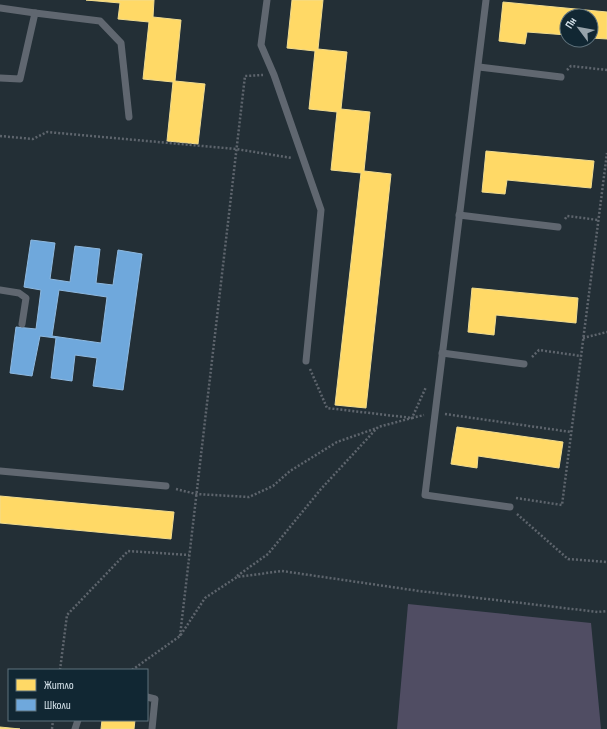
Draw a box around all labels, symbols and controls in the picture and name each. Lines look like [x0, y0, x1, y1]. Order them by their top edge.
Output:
north arrow [559, 8, 599, 48]
text: Пн [563, 15, 579, 31]
legend [8, 669, 148, 721]
text: Житло [44, 678, 74, 693]
text: Школи [44, 698, 71, 713]

